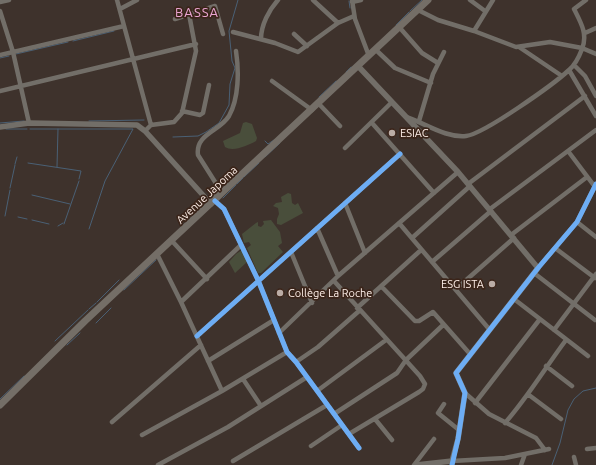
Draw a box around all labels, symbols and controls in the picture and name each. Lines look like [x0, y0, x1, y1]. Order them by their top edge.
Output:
district label: BASSA [175, 5, 219, 21]
place label: ESIAC [400, 126, 429, 140]
marker: ESIAC [387, 128, 397, 138]
street label: Avenue Japoma [174, 163, 240, 227]
place label: ESG ISTA [441, 277, 484, 291]
marker: ESG ISTA [487, 279, 497, 289]
place label: Collège La Roche [288, 286, 372, 300]
marker: Collège La Roche [275, 288, 285, 298]

